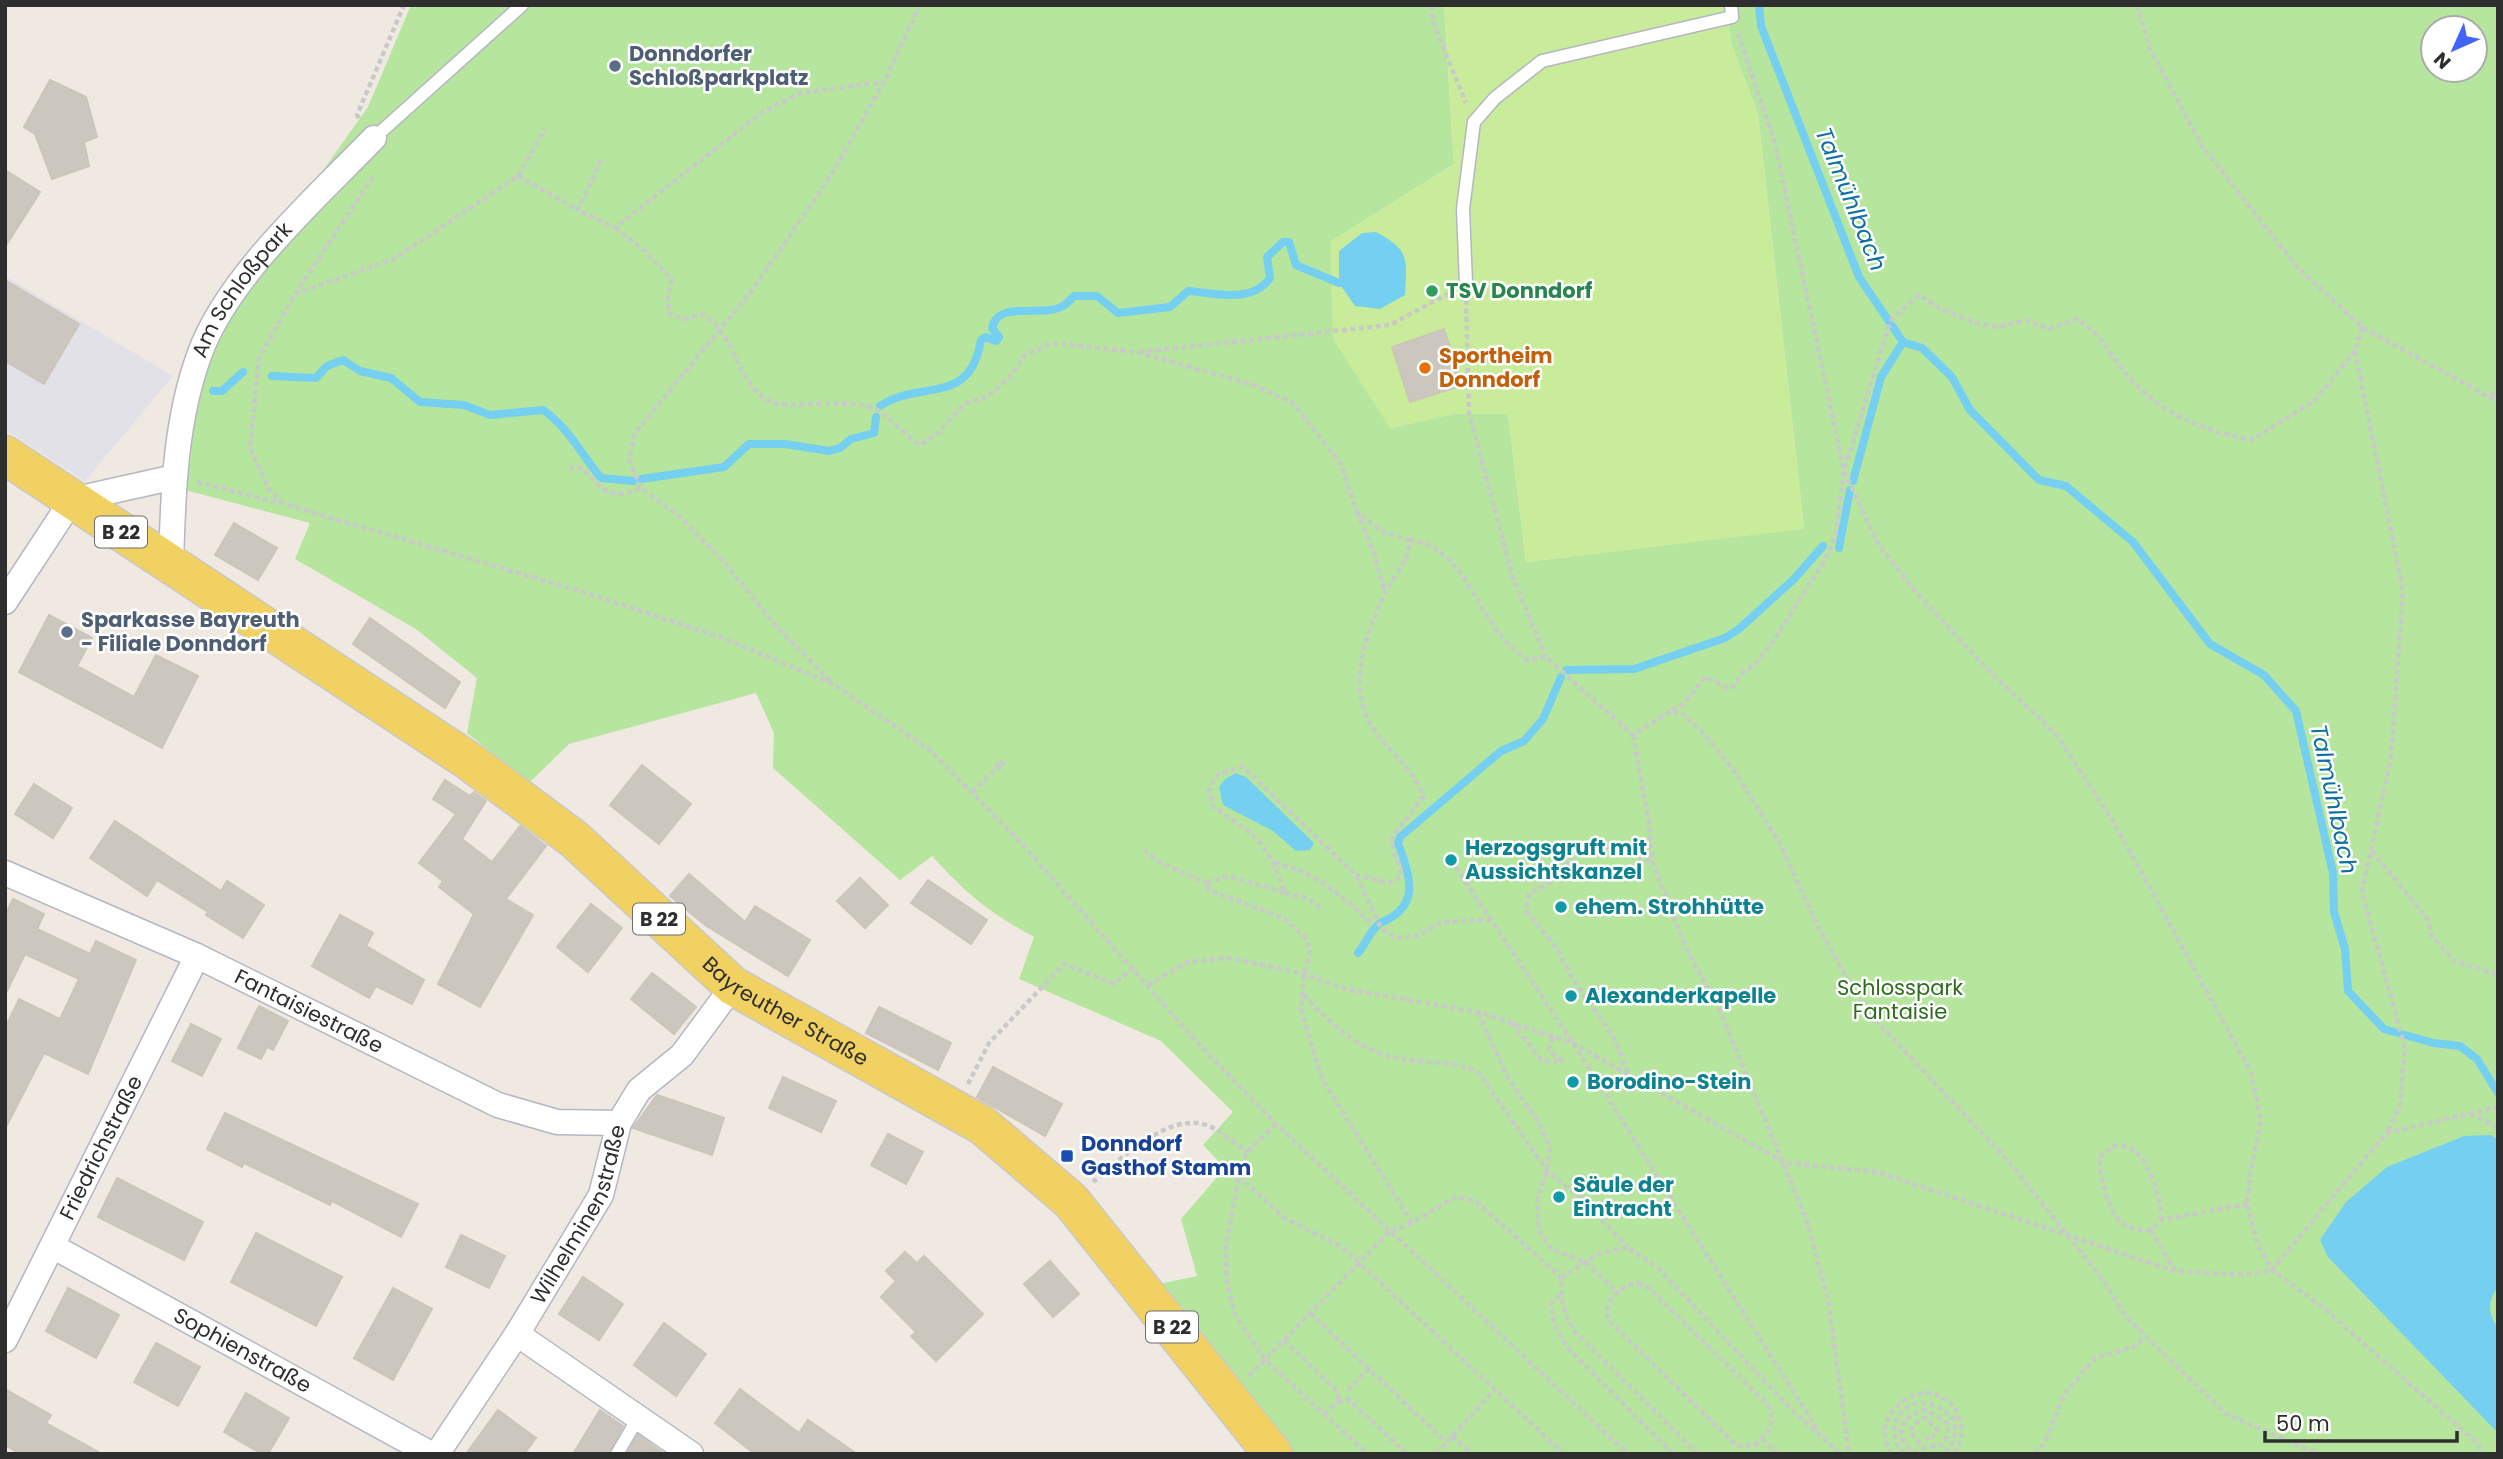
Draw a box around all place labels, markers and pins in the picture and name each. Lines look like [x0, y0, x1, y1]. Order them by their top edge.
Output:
place label: Donndorfer Schloßparkplatz [629, 39, 808, 92]
marker: Donndorfer Schloßparkplatz [607, 58, 623, 74]
place label: TSV Donndorf [1446, 276, 1593, 305]
marker: TSV Donndorf [1424, 283, 1440, 299]
place label: Sportheim Donndorf [1439, 341, 1553, 394]
marker: Sportheim Donndorf [1417, 360, 1433, 376]
place label: Sparkasse Bayreuth - Filiale Donndorf [81, 605, 300, 658]
marker: Sparkasse Bayreuth - Filiale Donndorf [59, 624, 75, 640]
place label: Herzogsgruft mit Aussichtskanzel [1465, 833, 1647, 886]
marker: Herzogsgruft mit Aussichtskanzel [1443, 852, 1459, 868]
place label: ehem. Strohhütte [1575, 892, 1764, 921]
marker: ehem. Strohhütte [1553, 899, 1569, 915]
place label: Alexanderkapelle [1585, 981, 1776, 1010]
marker: Alexanderkapelle [1563, 988, 1579, 1004]
place label: Borodino-Stein [1587, 1067, 1751, 1096]
marker: Borodino-Stein [1565, 1074, 1581, 1090]
place label: Donndorf Gasthof Stamm [1081, 1129, 1251, 1182]
marker: Donndorf Gasthof Stamm [1059, 1148, 1075, 1164]
place label: Säule der Eintracht [1573, 1170, 1674, 1223]
marker: Säule der Eintracht [1551, 1189, 1567, 1205]

